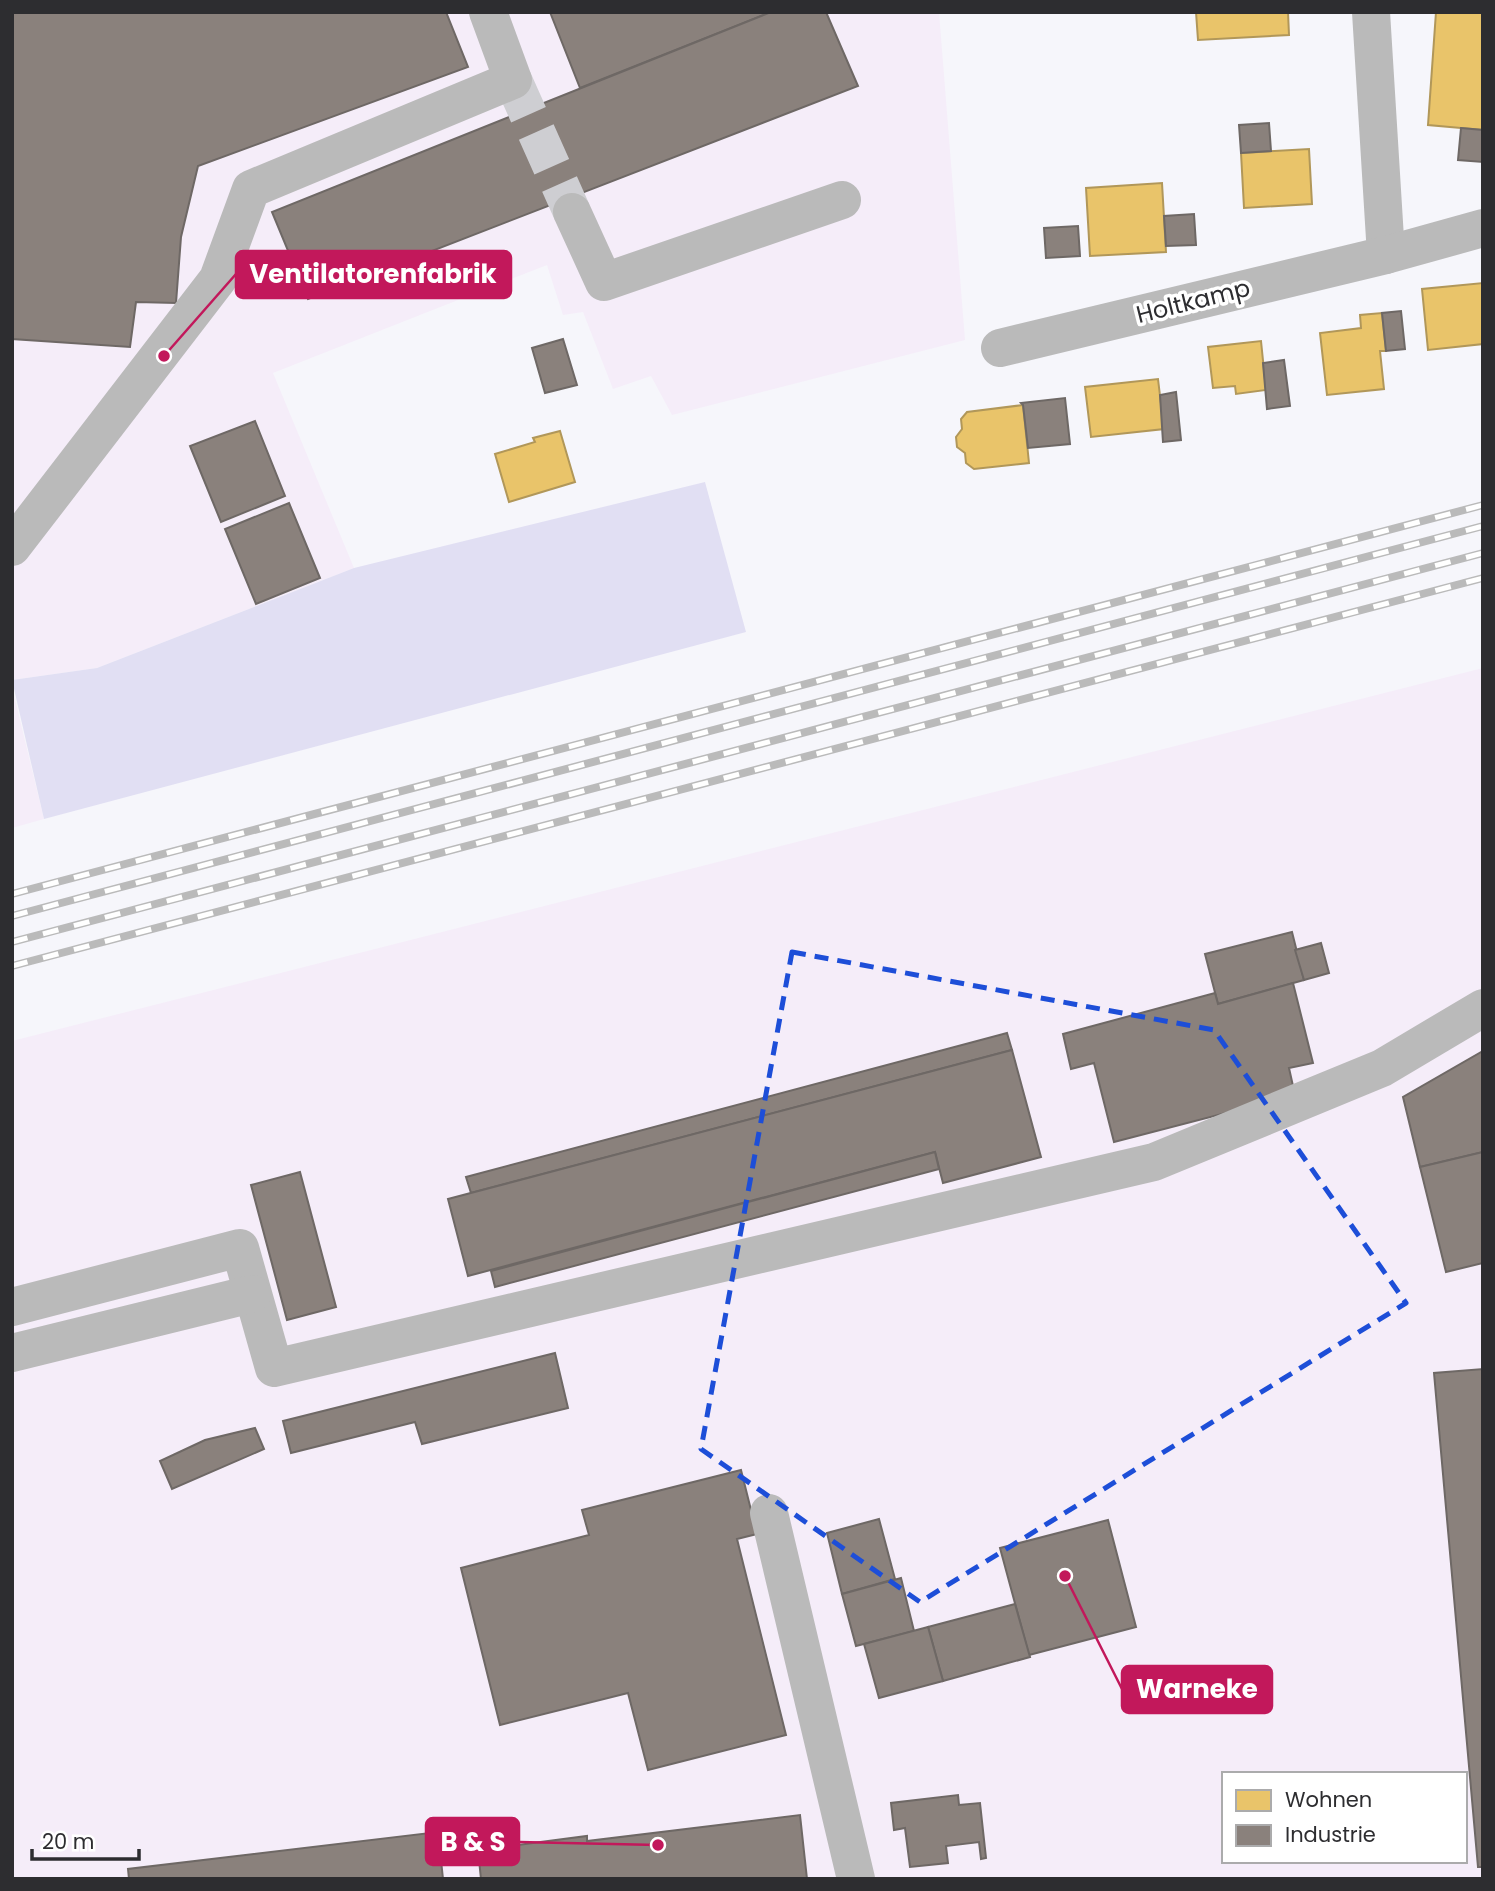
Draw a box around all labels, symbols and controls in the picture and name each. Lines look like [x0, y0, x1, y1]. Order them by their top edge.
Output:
callout: Ventilatorenfabrik [236, 251, 511, 298]
text: Ventilatorenfabrik [249, 256, 497, 292]
street label: Holtkamp [1133, 271, 1253, 331]
callout: Warneke [1122, 1666, 1272, 1713]
text: Warneke [1136, 1671, 1258, 1707]
legend [1222, 1772, 1467, 1863]
text: Wohnen [1285, 1785, 1372, 1814]
scale bar [32, 1818, 138, 1862]
callout: B & S [426, 1818, 519, 1865]
text: Industrie [1285, 1820, 1376, 1849]
text: B & S [441, 1824, 505, 1860]
text: 20 m [42, 1827, 95, 1856]

